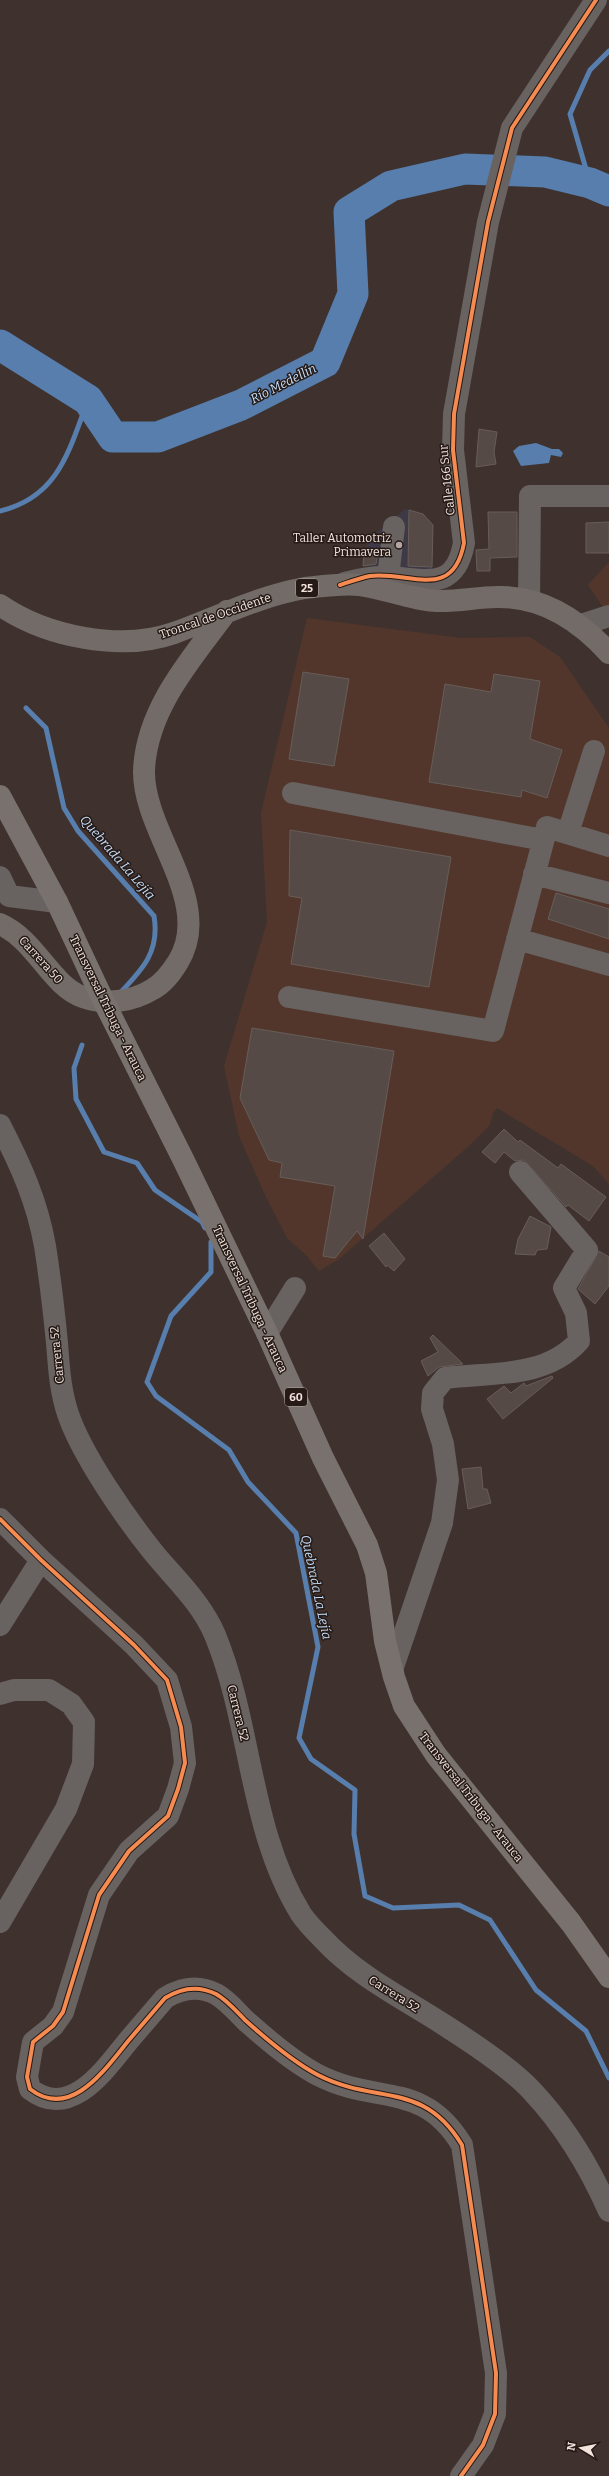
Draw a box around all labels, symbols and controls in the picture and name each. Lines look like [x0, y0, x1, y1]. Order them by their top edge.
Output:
water label: Río Medellín [248, 360, 319, 406]
street label: Calle 166 Sur [436, 443, 458, 516]
place label: Taller Automotriz Primavera [293, 531, 391, 559]
marker: Taller Automotriz Primavera [394, 540, 404, 550]
road number: 25 [296, 579, 318, 597]
street label: Troncal de Occidente [157, 590, 273, 642]
water label: Quebrada La Lejía [77, 812, 158, 902]
street label: Carrera 50 [16, 933, 66, 987]
street label: Transversal Tribuga - Arauca [67, 933, 150, 1083]
street label: Transversal Tribuga - Arauca [210, 1223, 290, 1375]
street label: Carrera 52 [47, 1326, 67, 1384]
road number: 60 [285, 1388, 307, 1406]
water label: Quebrada La Lejía [298, 1533, 335, 1641]
street label: Carrera 52 [224, 1683, 252, 1743]
street label: Transversal Tribuga - Arauca [416, 1730, 526, 1865]
street label: Carrera 52 [366, 1973, 422, 2015]
north arrow [561, 2428, 601, 2468]
text: N [565, 2441, 579, 2452]

